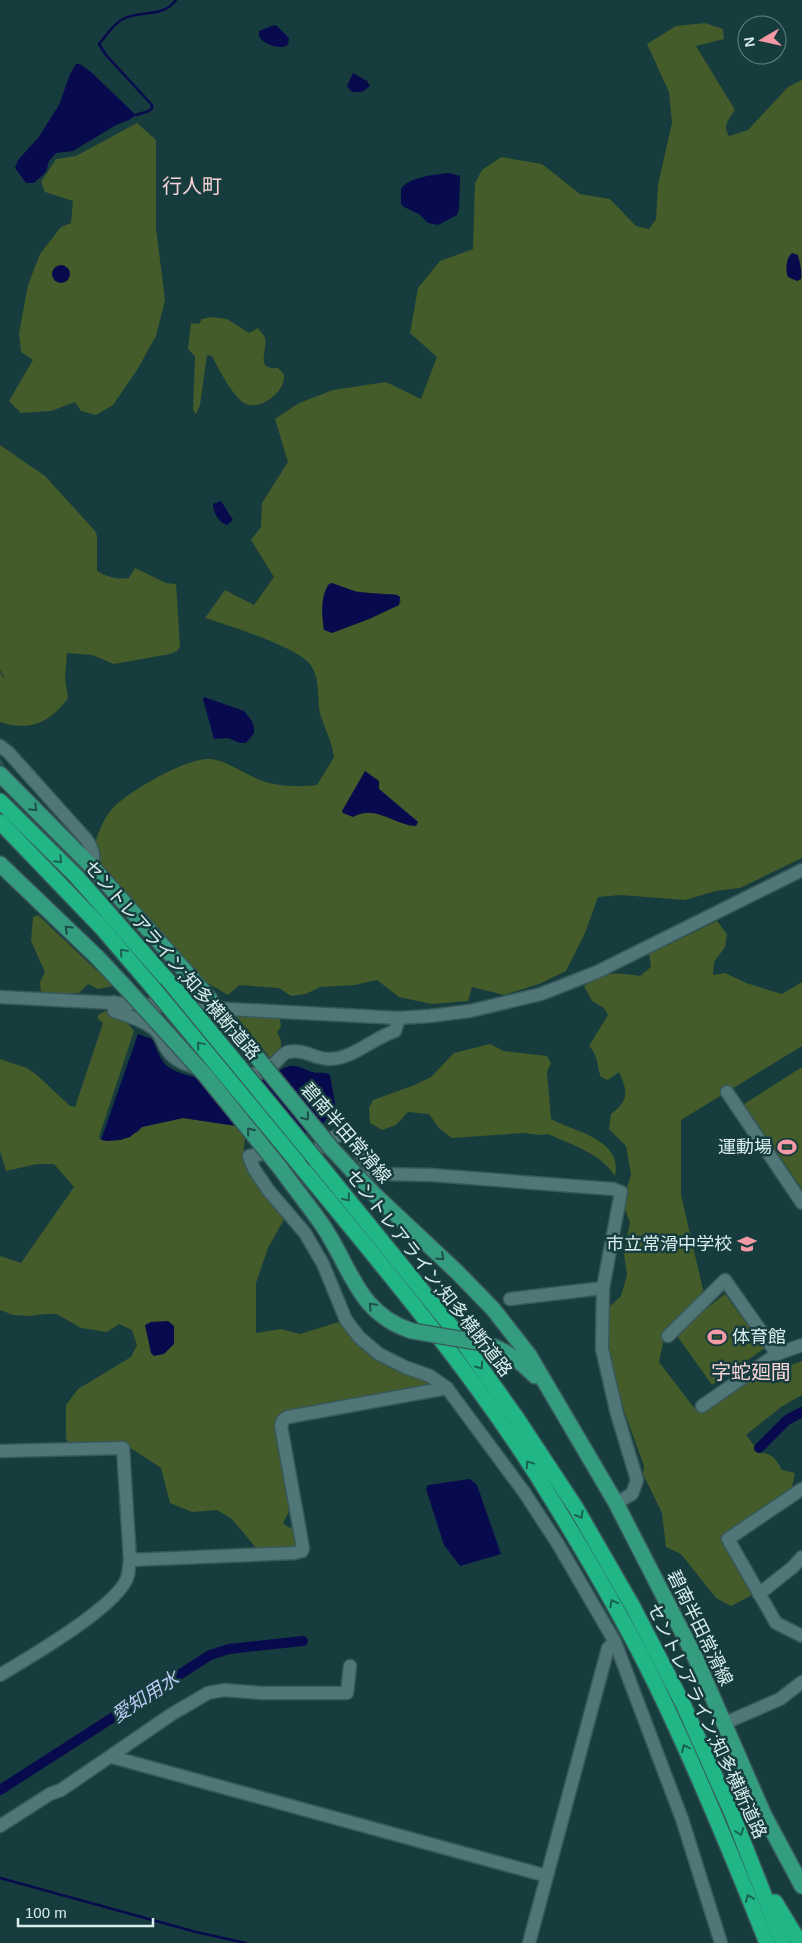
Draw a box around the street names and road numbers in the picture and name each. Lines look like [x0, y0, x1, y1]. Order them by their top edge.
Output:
street label: セントレアライン;知多横断道路 [80, 856, 264, 1064]
street label: 碧南半田常滑線 [297, 1079, 395, 1187]
street label: セントレアライン;知多横断道路 [342, 1166, 516, 1380]
street label: 碧南半田常滑線 [663, 1567, 737, 1689]
street label: セントレアライン;知多横断道路 [644, 1600, 770, 1842]

